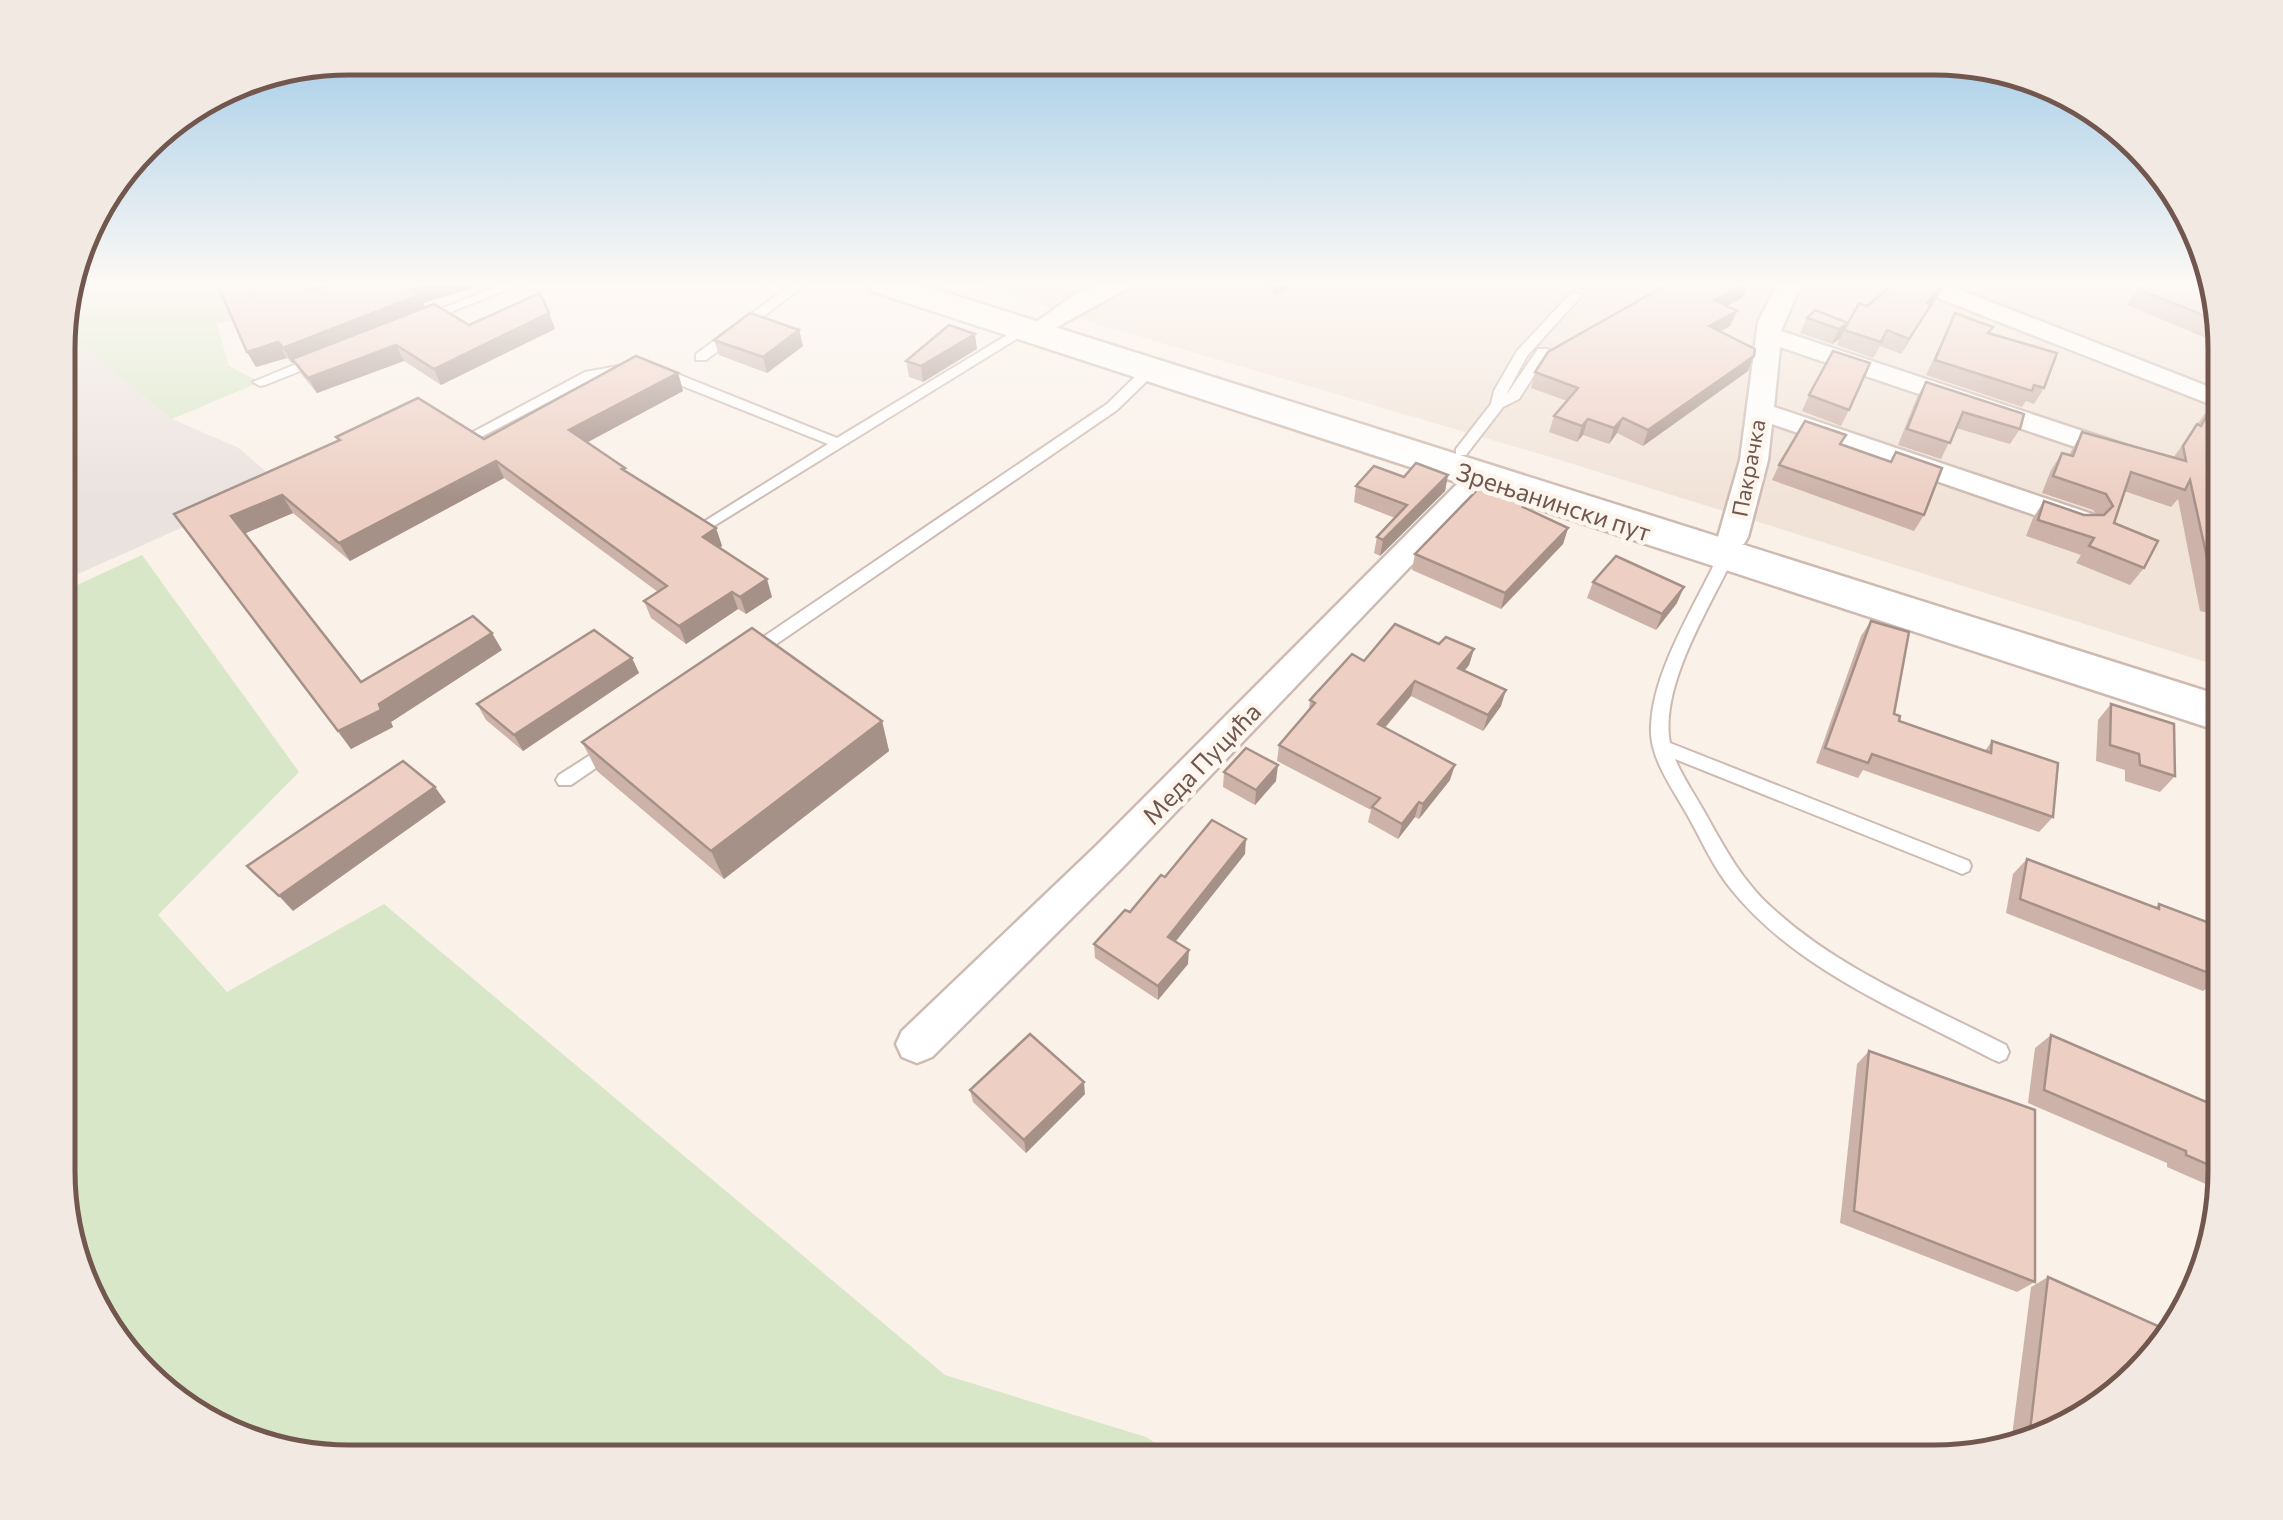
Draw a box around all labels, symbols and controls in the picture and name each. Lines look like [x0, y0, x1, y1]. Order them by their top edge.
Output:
street label: Пакрачка [1725, 417, 1771, 519]
street label: Зрењанински пут [1453, 455, 1655, 547]
street label: Меда Пуцића [1136, 696, 1266, 830]

